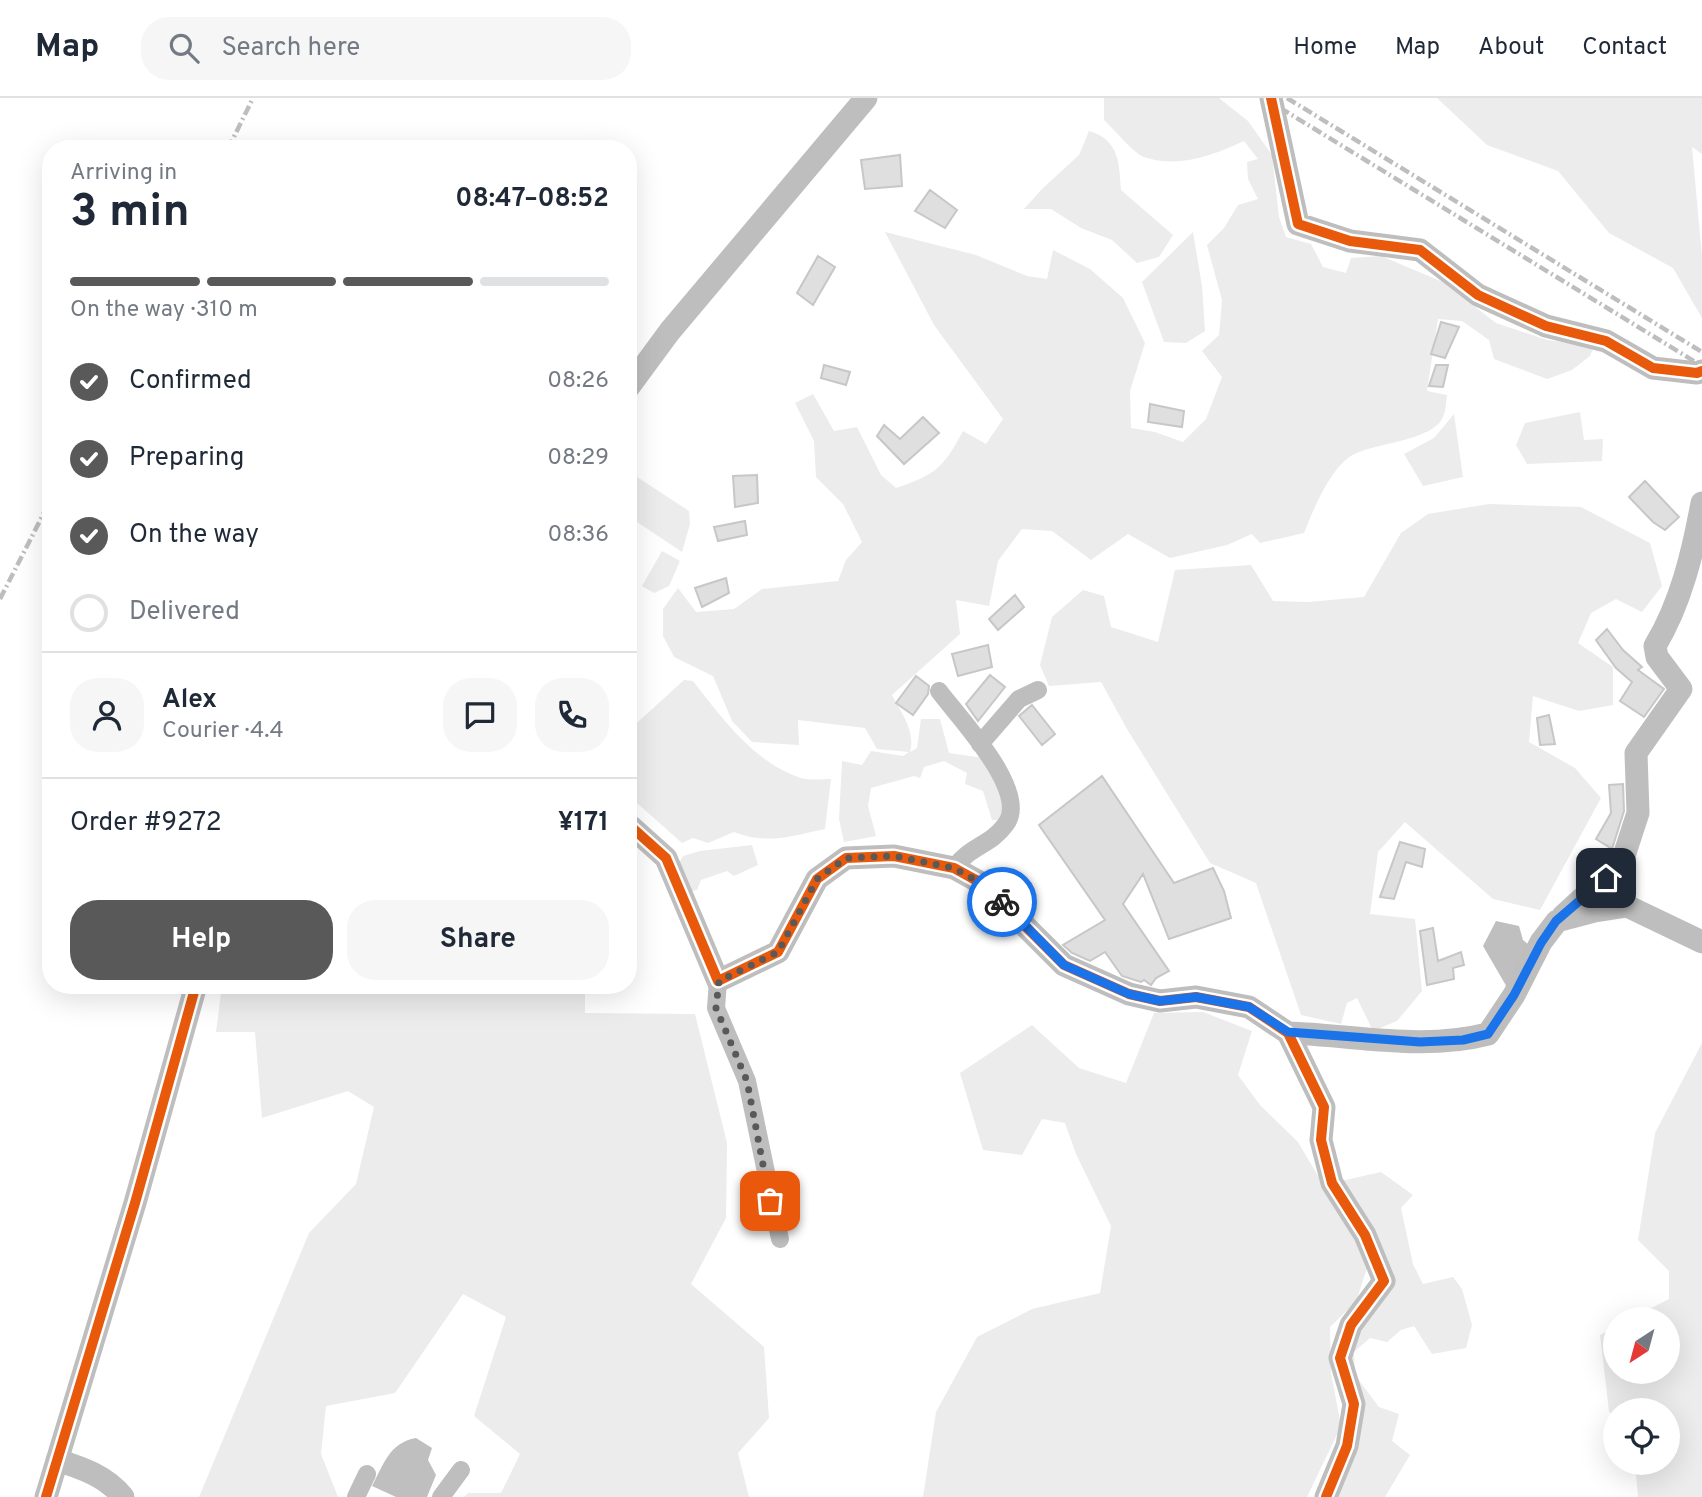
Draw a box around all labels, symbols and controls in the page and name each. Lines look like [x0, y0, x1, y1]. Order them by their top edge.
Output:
search box [141, 17, 631, 80]
text: Map [35, 27, 99, 69]
icon: search [165, 29, 203, 67]
text: Search here [221, 32, 360, 65]
text: Home [1293, 33, 1357, 63]
text: Map [1395, 33, 1440, 63]
text: About [1478, 33, 1544, 63]
text: Contact [1582, 33, 1667, 63]
text: Arriving in [70, 159, 177, 188]
text: 08:47–08:52 [455, 183, 609, 216]
text: 3 min [70, 184, 190, 243]
text: On the way · 310 m [70, 296, 258, 325]
icon: check [70, 363, 108, 401]
text: Confirmed [129, 365, 252, 398]
text: 08:26 [547, 367, 609, 396]
icon: check [70, 440, 108, 478]
text: Preparing [129, 442, 244, 475]
text: 08:29 [547, 444, 609, 473]
icon: check [70, 517, 108, 555]
text: On the way [129, 519, 259, 552]
text: 08:36 [547, 521, 609, 550]
text: Delivered [129, 596, 240, 629]
button: person [70, 678, 144, 752]
button: chat [443, 678, 517, 752]
button: phone [535, 678, 609, 752]
text: Alex [162, 684, 217, 717]
text: Courier · 4.4 [162, 717, 284, 746]
text: Order #9272 [70, 807, 222, 840]
text: ¥171 [558, 807, 609, 840]
pin [1576, 848, 1636, 908]
icon: home [1587, 859, 1625, 897]
courier [967, 867, 1037, 937]
icon: bike [983, 883, 1021, 921]
button: Help [70, 900, 333, 980]
button: Share [347, 900, 609, 980]
pin [740, 1171, 800, 1231]
icon: bag [751, 1182, 789, 1220]
north arrow [1603, 1307, 1680, 1384]
map controls [1603, 1307, 1680, 1475]
button: locate [1603, 1398, 1680, 1475]

